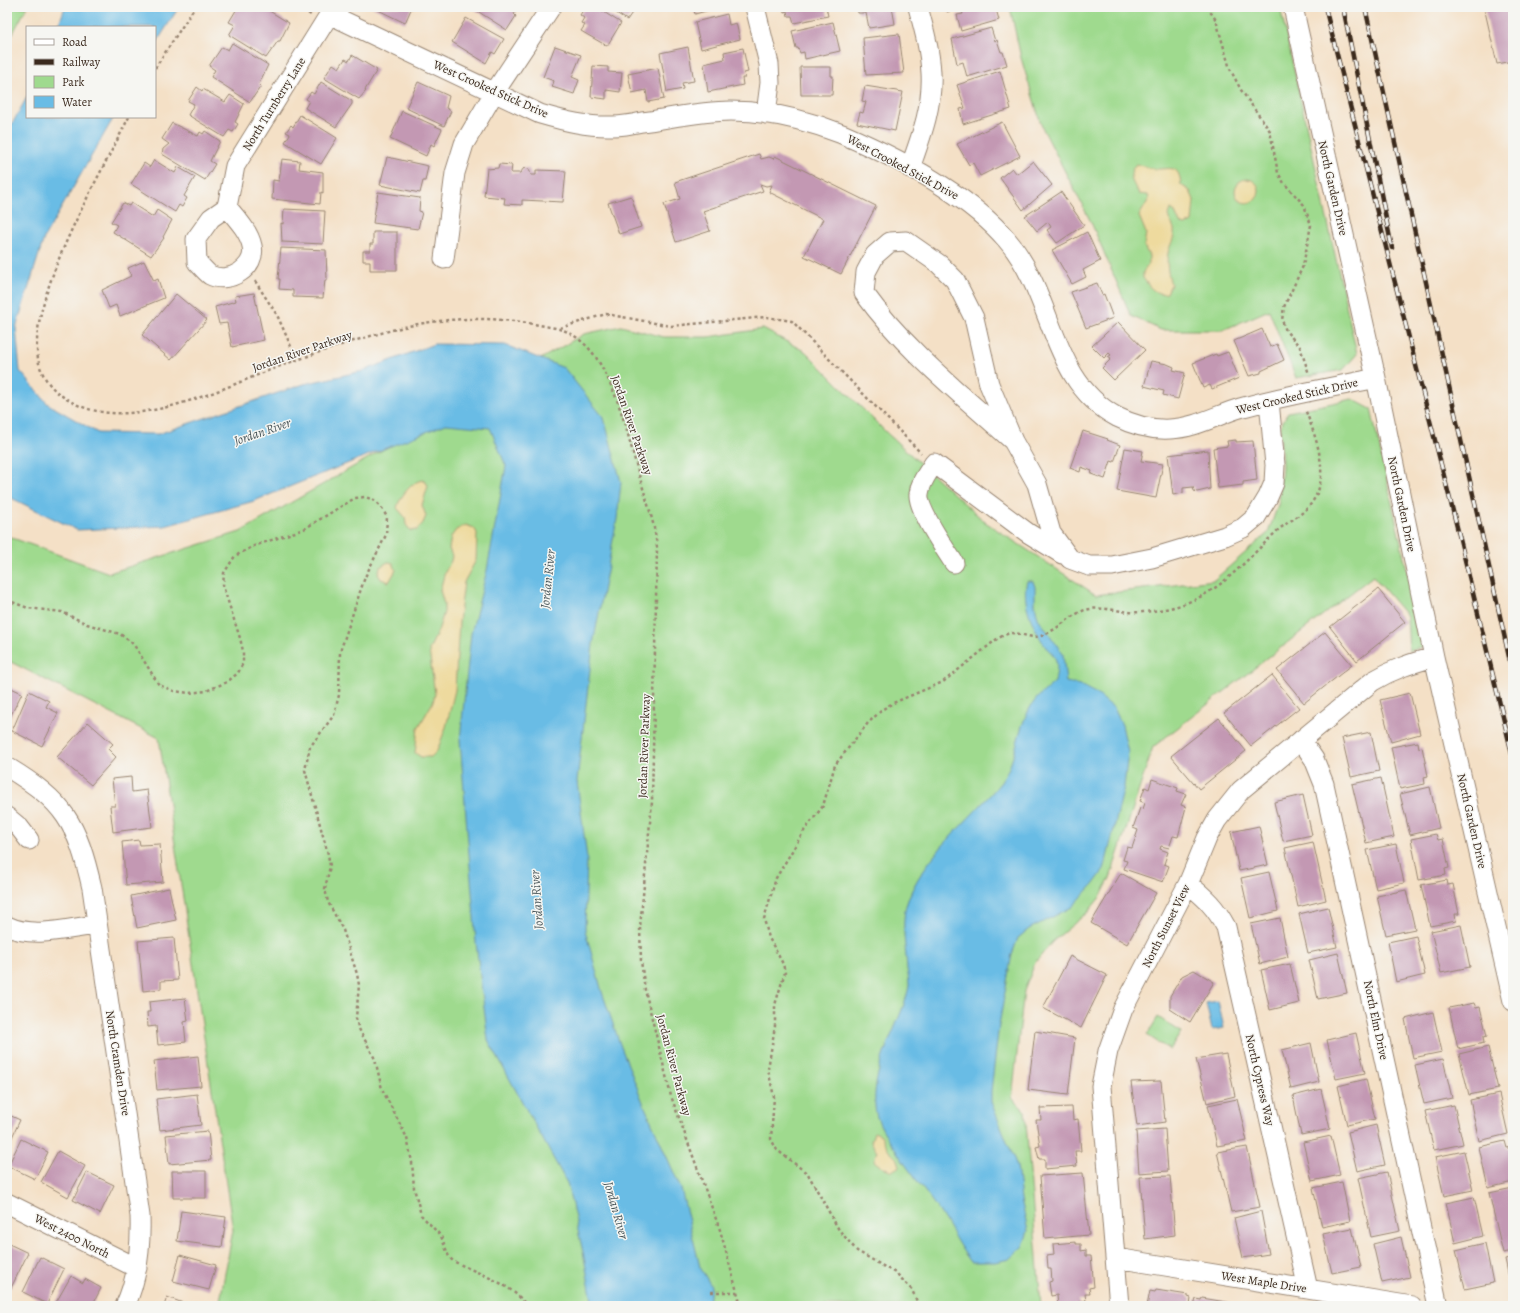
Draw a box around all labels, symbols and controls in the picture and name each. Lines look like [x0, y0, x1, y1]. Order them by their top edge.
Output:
legend [26, 26, 156, 118]
text: Road [62, 34, 88, 50]
text: Railway [62, 54, 101, 70]
street label: North Turnberry Lane [239, 54, 309, 154]
street label: West Crooked Stick Drive [430, 56, 551, 122]
text: Park [62, 74, 85, 90]
text: Water [61, 94, 92, 110]
street label: West Crooked Stick Drive [843, 130, 962, 203]
street label: North Garden Drive [1314, 139, 1352, 237]
street label: Jordan River Parkway [250, 326, 355, 376]
street label: Jordan River Parkway [607, 373, 657, 478]
street label: West Crooked Stick Drive [1234, 374, 1359, 418]
water label: Jordan River [230, 414, 293, 449]
street label: North Garden Drive [1384, 455, 1420, 553]
water label: Jordan River [536, 548, 559, 610]
street label: Jordan River Parkway [634, 693, 654, 798]
street label: North Garden Drive [1453, 772, 1491, 870]
water label: Jordan River [526, 869, 547, 931]
street label: North Sunset View [1138, 881, 1194, 970]
street label: North Elm Drive [1360, 979, 1392, 1061]
street label: North Cramden Drive [102, 1009, 134, 1117]
street label: Jordan River Parkway [653, 1012, 695, 1118]
street label: North Cypress Way [1242, 1033, 1278, 1128]
water label: Jordan River [600, 1178, 633, 1241]
street label: West 2400 North [31, 1210, 113, 1262]
street label: West Maple Drive [1219, 1267, 1308, 1297]

